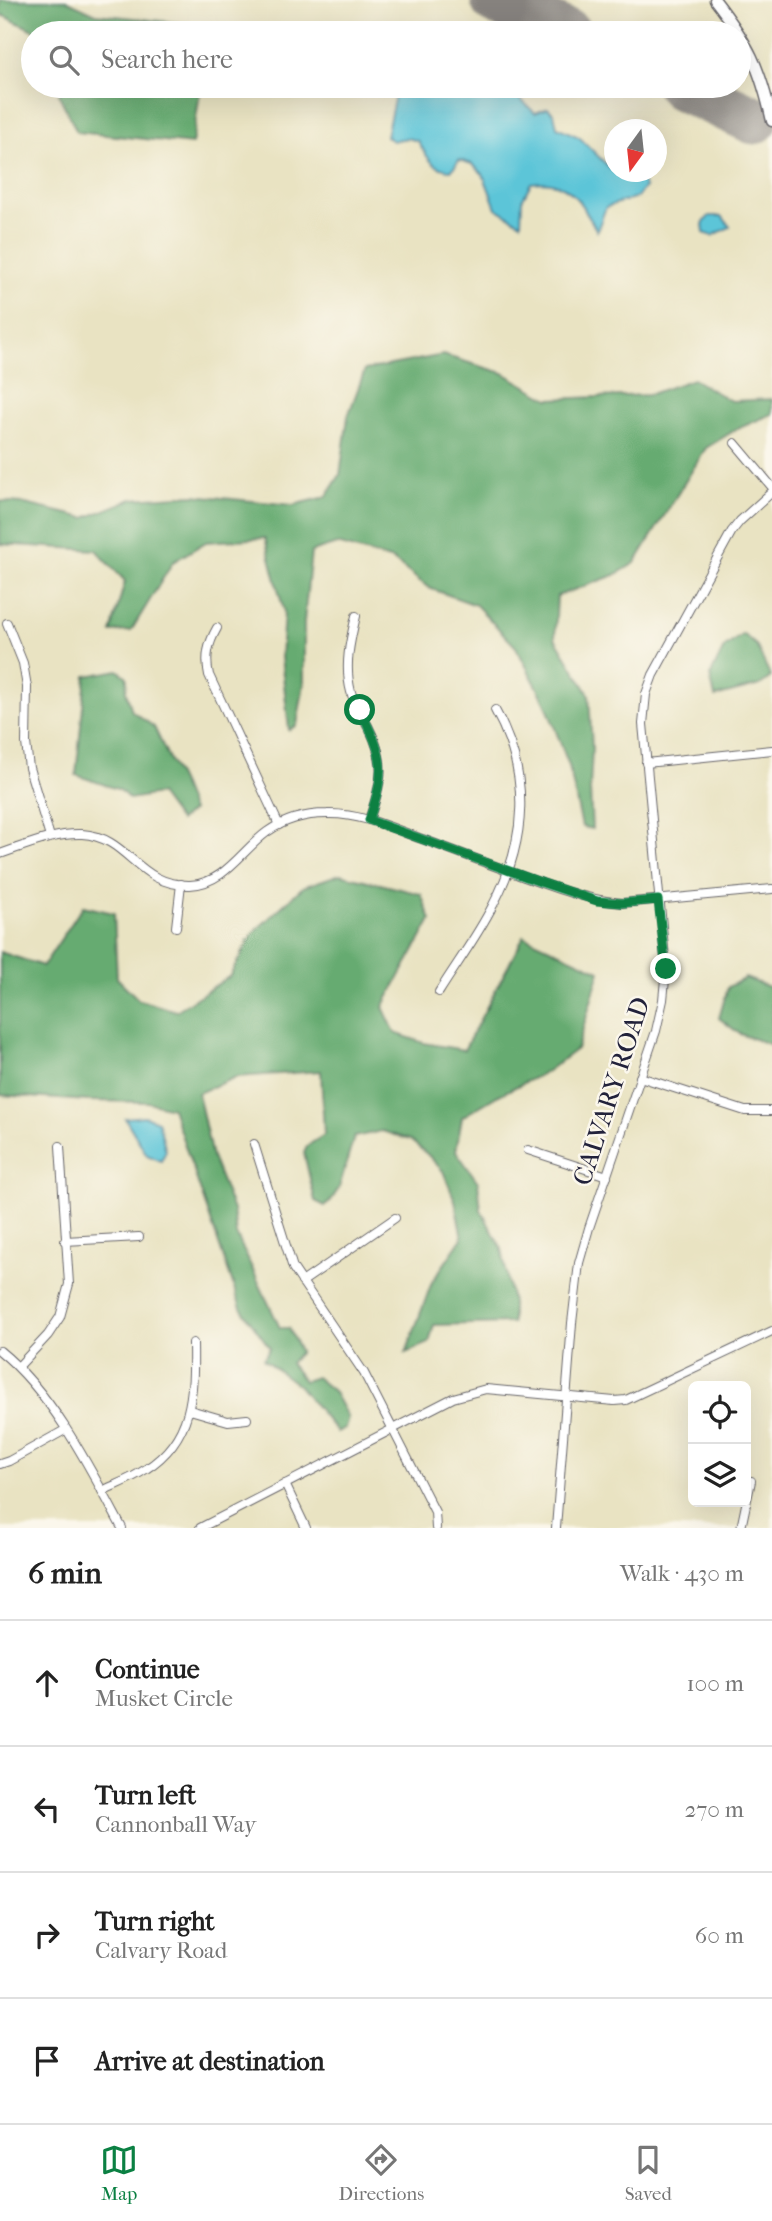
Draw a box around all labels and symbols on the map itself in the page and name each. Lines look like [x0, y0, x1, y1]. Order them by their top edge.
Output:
north arrow [604, 119, 667, 182]
route start [344, 694, 375, 725]
route end [650, 953, 681, 984]
street label: CALVARY ROAD [566, 993, 656, 1189]

